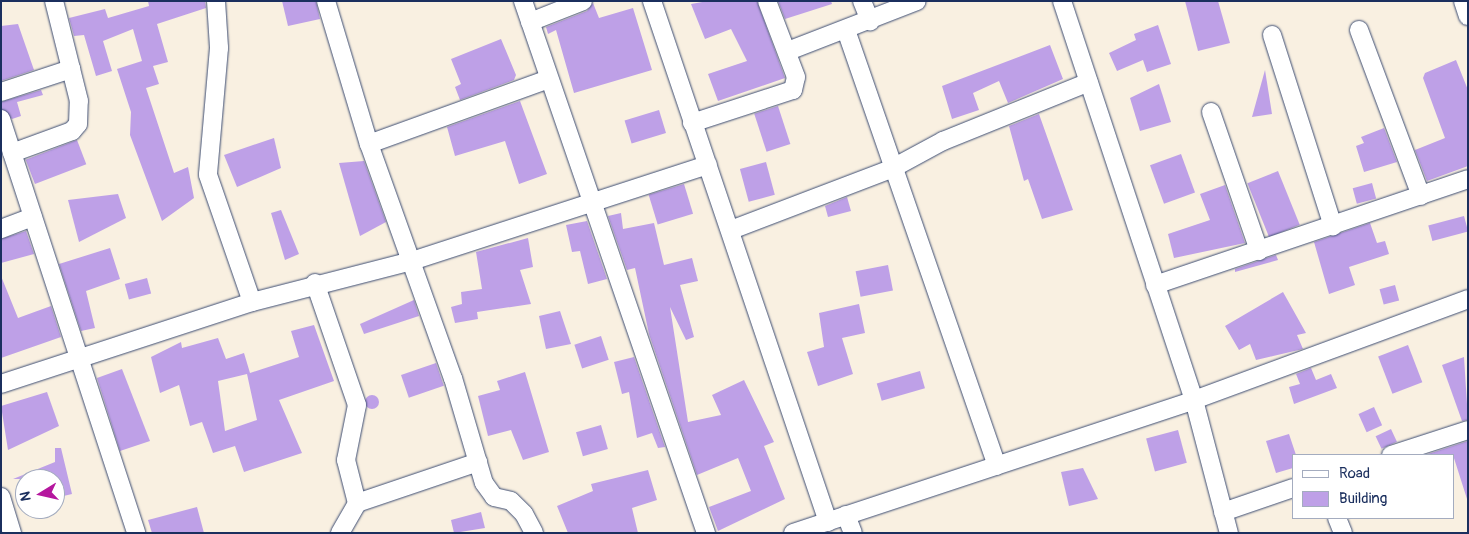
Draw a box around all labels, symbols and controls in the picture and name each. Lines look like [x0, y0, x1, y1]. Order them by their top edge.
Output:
legend [1292, 454, 1454, 519]
text: Road [1339, 464, 1370, 483]
north arrow [15, 469, 65, 519]
text: Building [1339, 489, 1387, 508]
text: N [17, 490, 35, 502]

